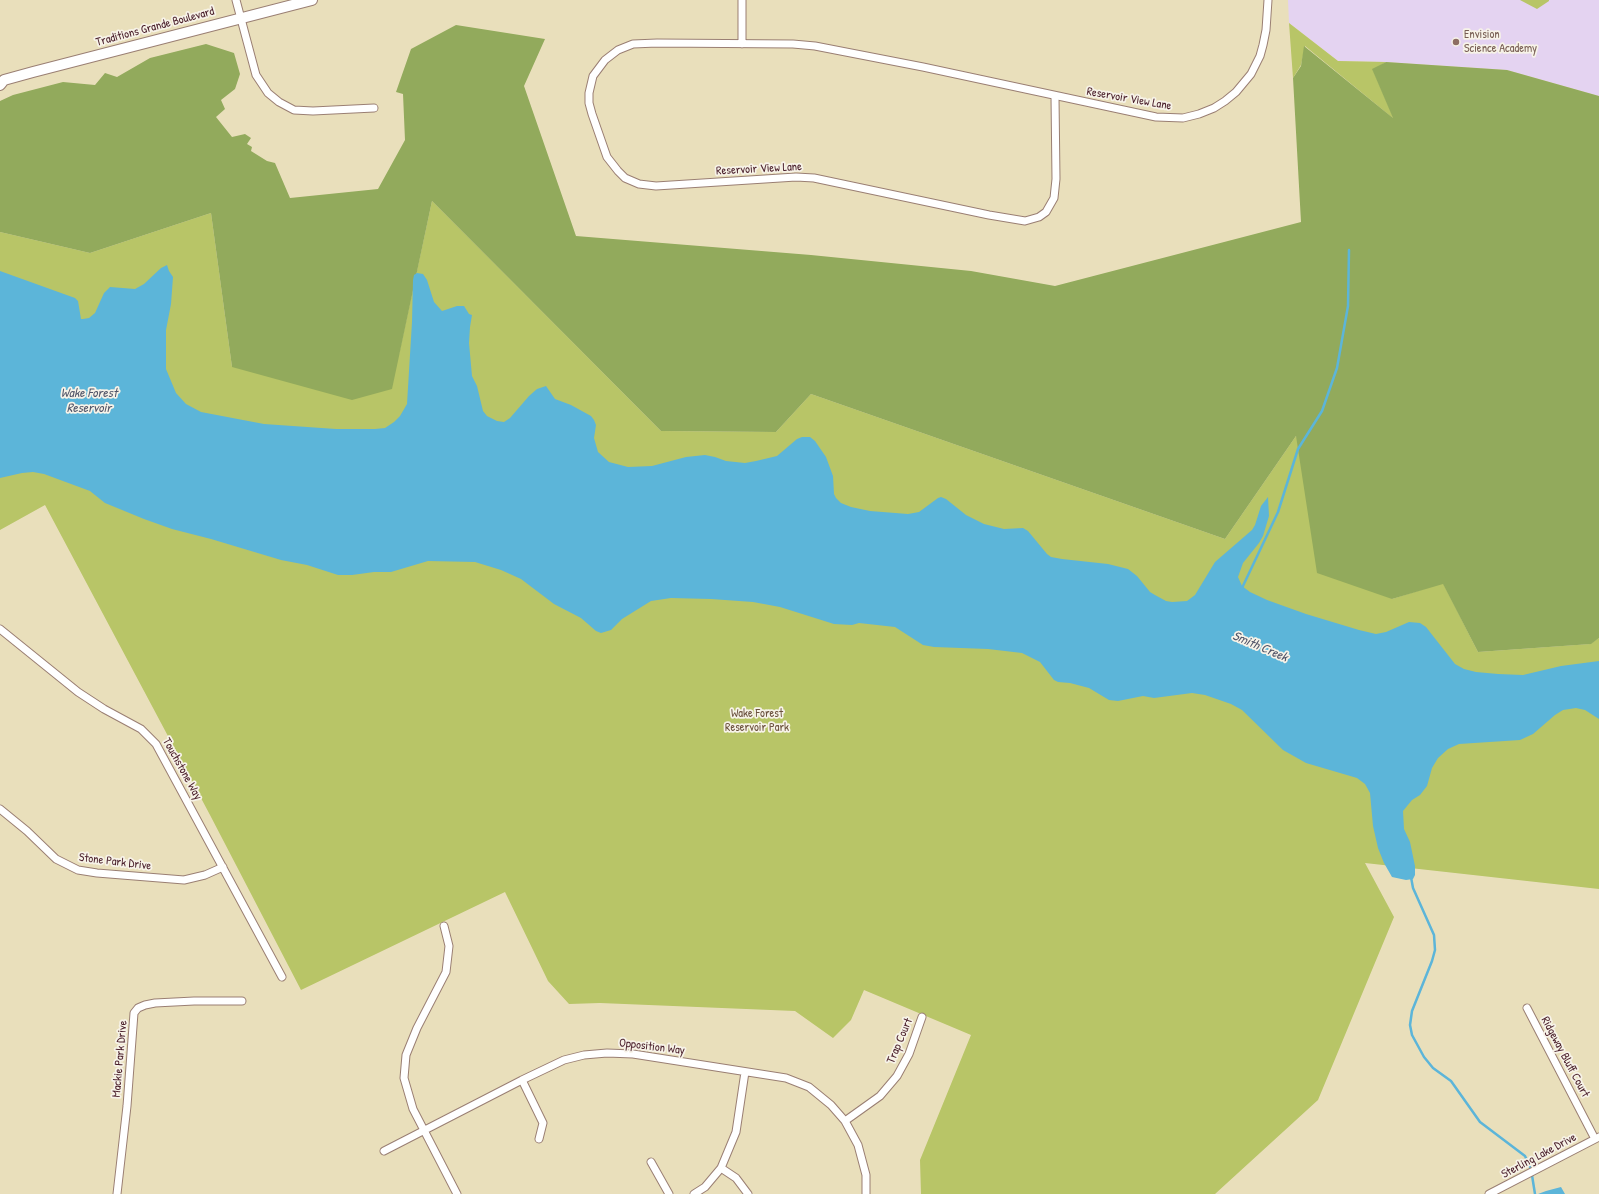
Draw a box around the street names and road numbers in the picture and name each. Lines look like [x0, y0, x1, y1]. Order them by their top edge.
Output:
street label: Traditions Grande Boulevard [94, 4, 216, 50]
street label: Reservoir View Lane [1085, 84, 1173, 114]
street label: Reservoir View Lane [716, 160, 802, 178]
street label: Touchstone Way [159, 735, 205, 803]
street label: Stone Park Drive [78, 850, 152, 874]
street label: Ridgeway Bluff Court [1538, 1014, 1592, 1100]
street label: Trap Court [884, 1016, 916, 1066]
street label: Mackie Park Drive [109, 1020, 131, 1098]
street label: Opposition Way [618, 1036, 686, 1058]
street label: Sterling Lake Drive [1499, 1130, 1579, 1182]

